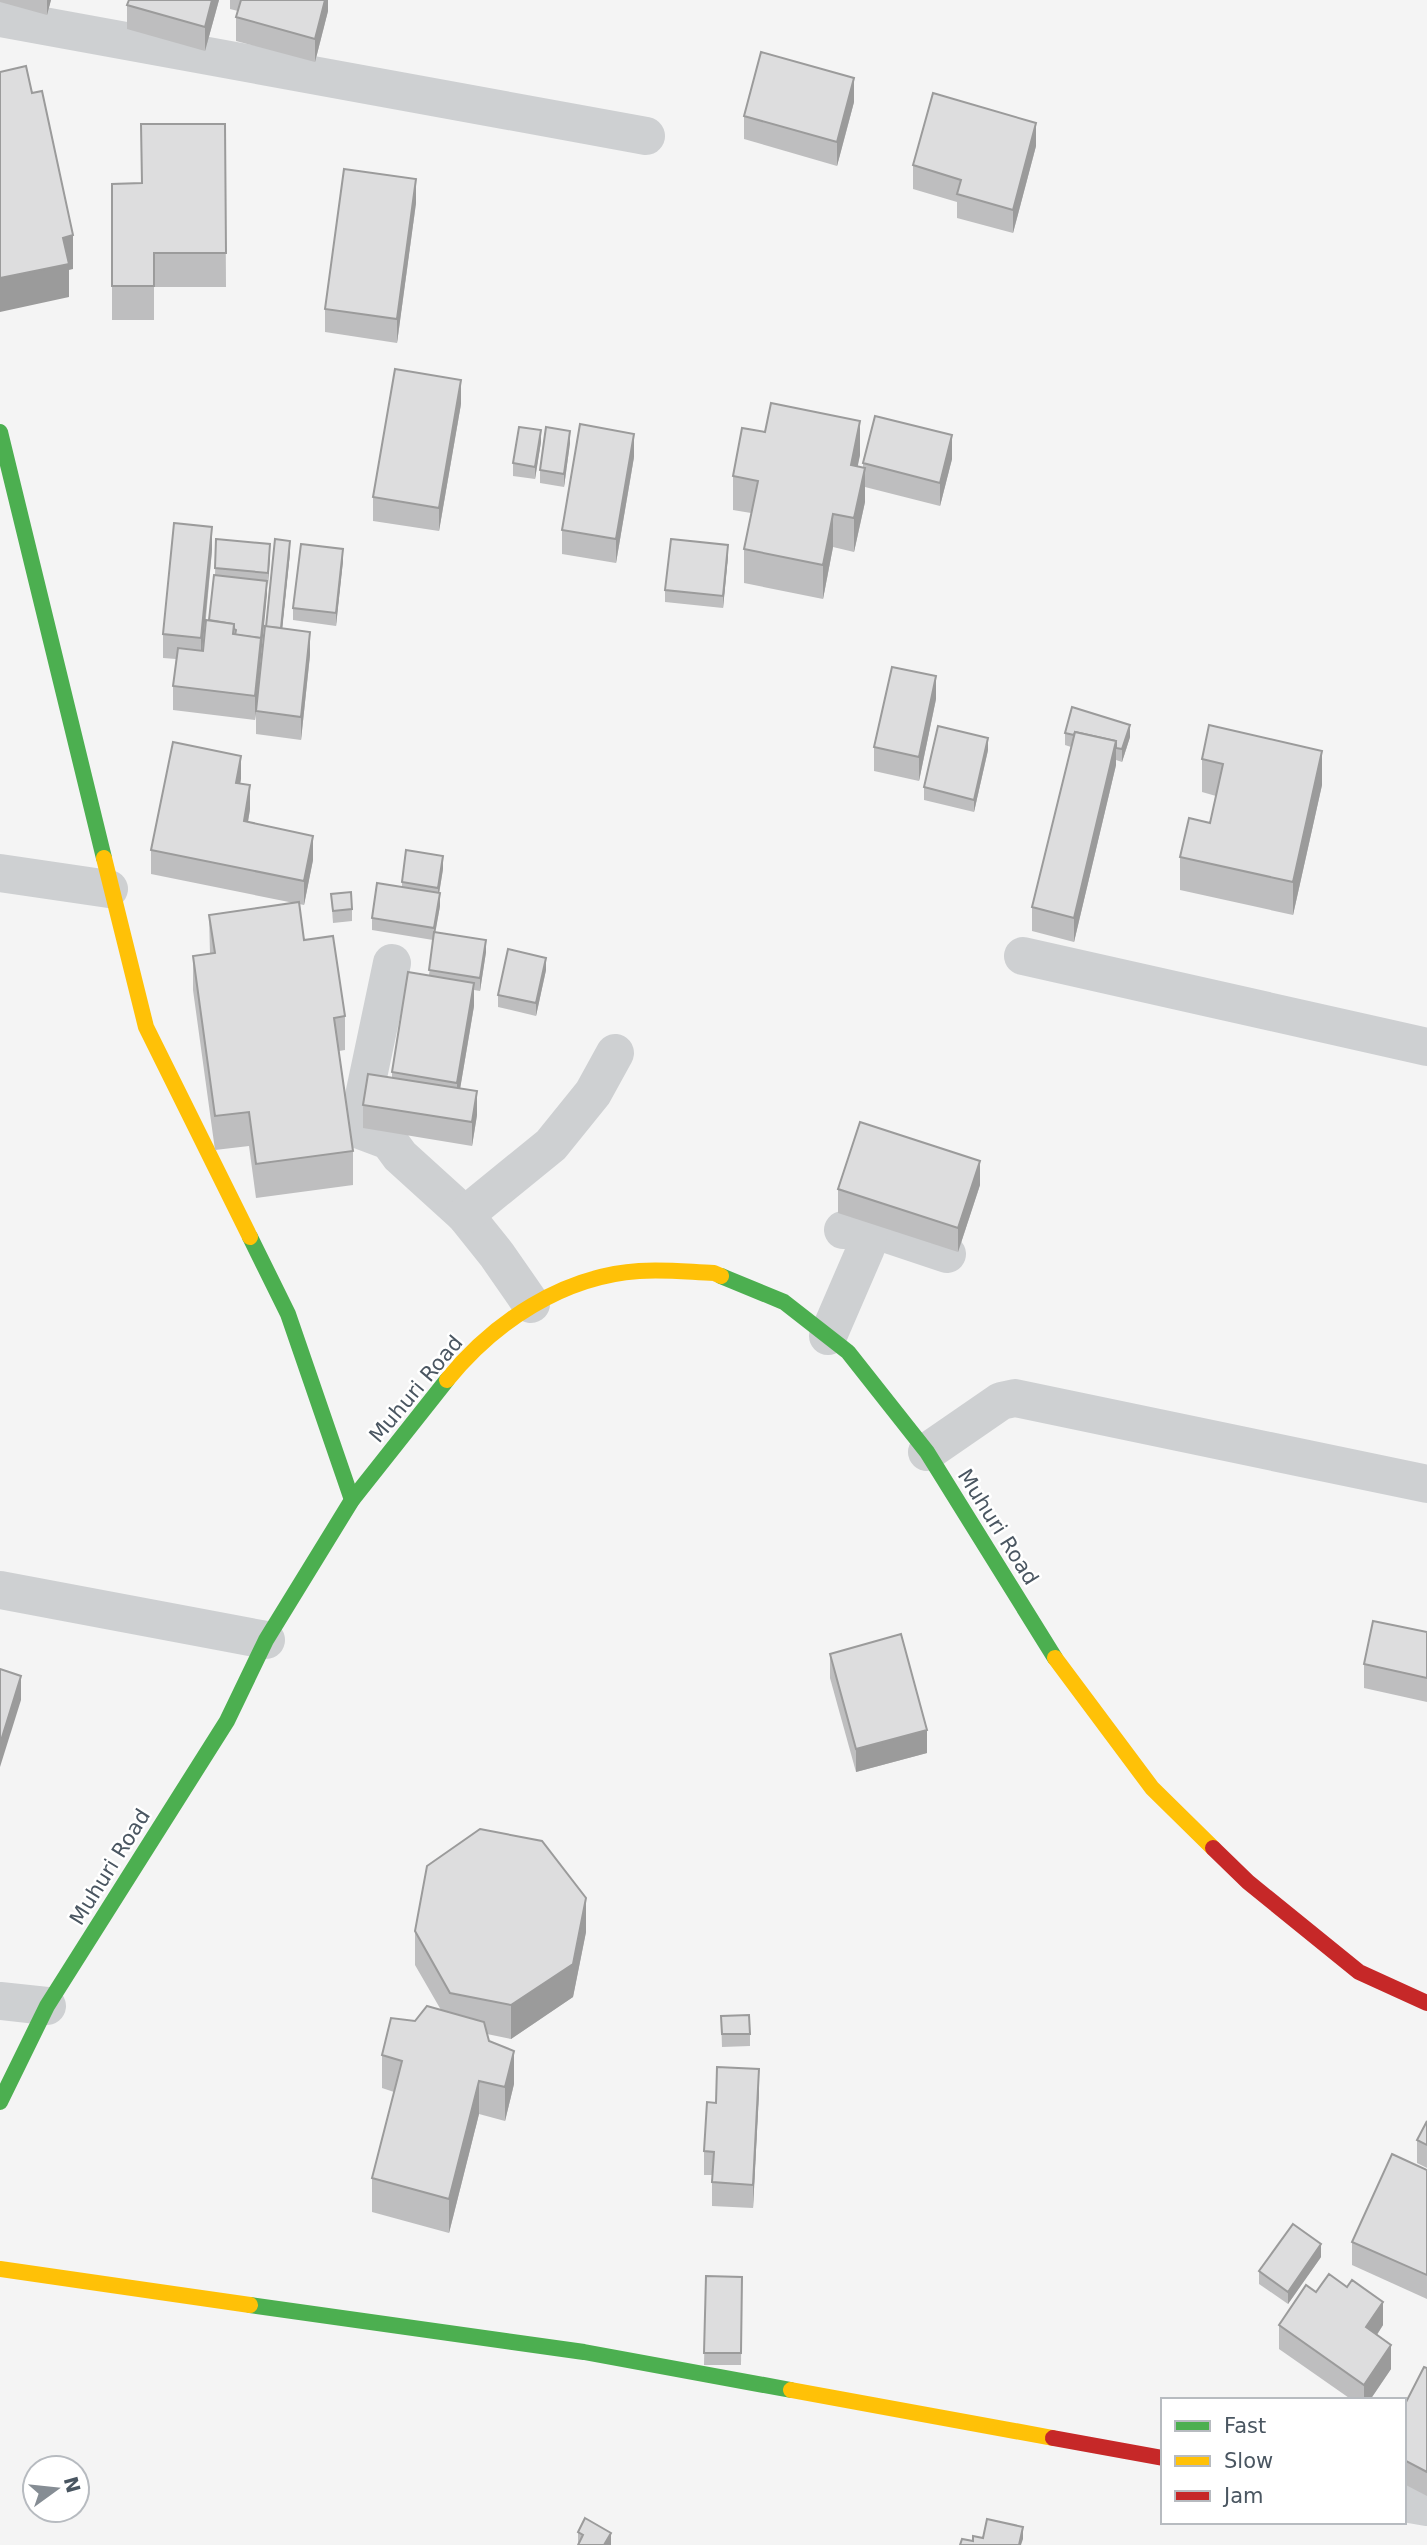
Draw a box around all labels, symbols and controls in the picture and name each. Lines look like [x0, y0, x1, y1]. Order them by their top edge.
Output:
street label: Muhuri Road [364, 1331, 468, 1447]
street label: Muhuri Road [953, 1465, 1043, 1589]
street label: Muhuri Road [65, 1805, 155, 1929]
legend [1161, 2398, 1406, 2524]
text: Fast [1224, 2414, 1266, 2438]
text: Slow [1224, 2449, 1273, 2473]
north arrow [21, 2454, 91, 2524]
text: N [60, 2474, 85, 2495]
text: Jam [1222, 2484, 1264, 2508]

